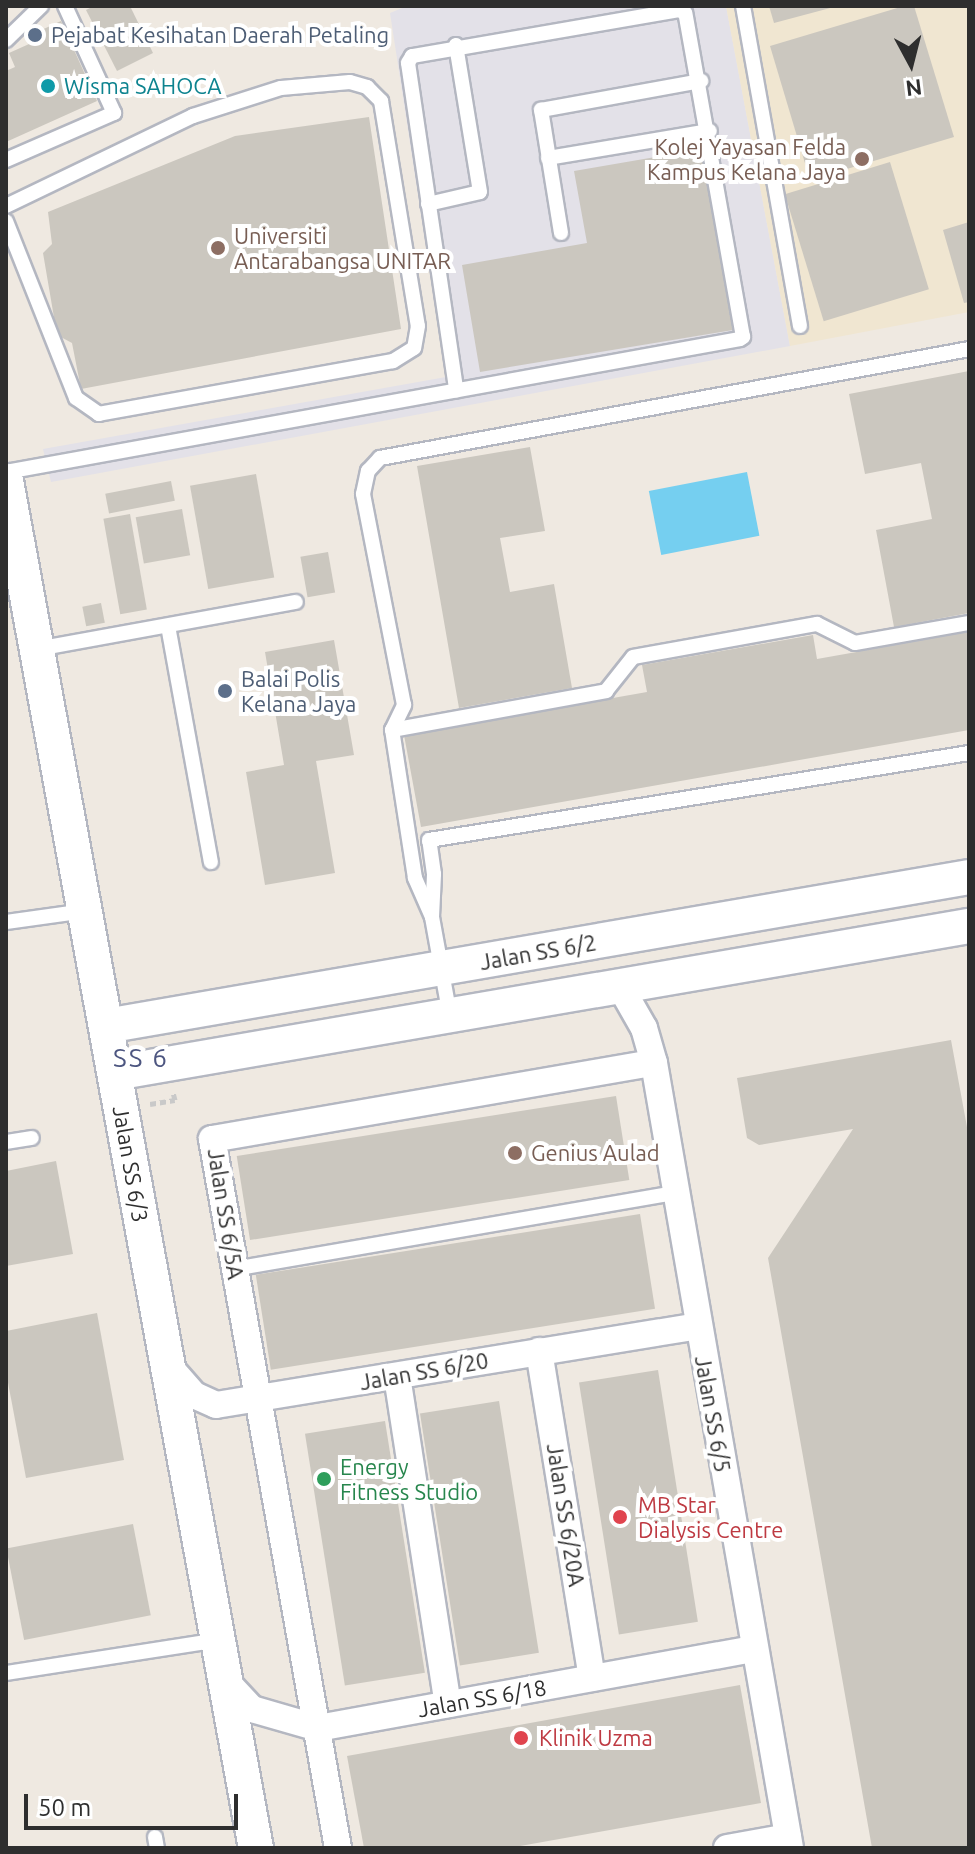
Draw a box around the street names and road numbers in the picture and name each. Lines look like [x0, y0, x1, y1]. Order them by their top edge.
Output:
street label: Jalan SS 6/2 [478, 929, 598, 975]
street label: Jalan SS 6/3 [108, 1104, 154, 1224]
street label: Jalan SS 6/5A [203, 1147, 249, 1281]
street label: Jalan SS 6/20 [358, 1347, 490, 1395]
street label: Jalan SS 6/5 [690, 1354, 736, 1474]
street label: Jalan SS 6/20A [542, 1442, 590, 1588]
street label: Jalan SS 6/18 [416, 1674, 548, 1722]

